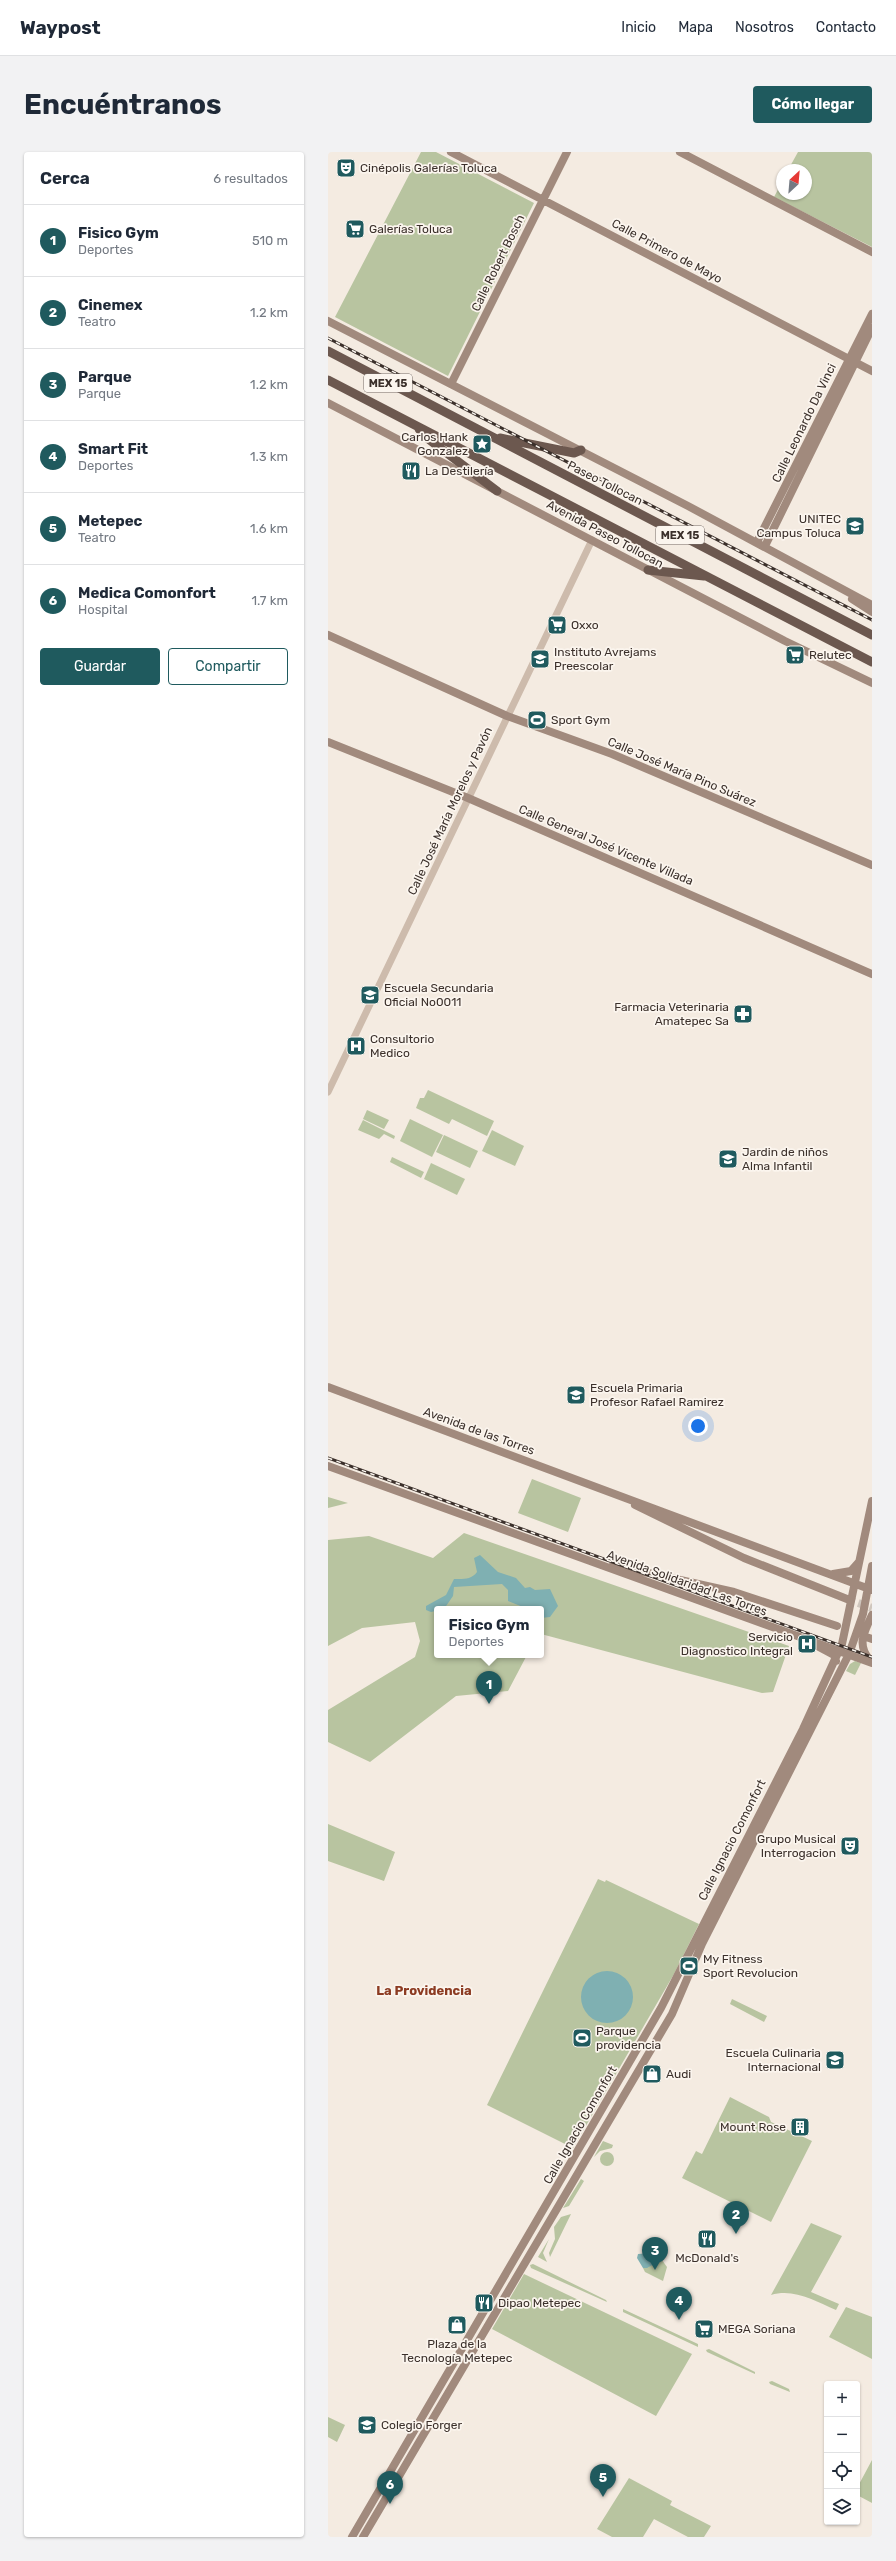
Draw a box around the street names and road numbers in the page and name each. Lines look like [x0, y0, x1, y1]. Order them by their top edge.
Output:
street label: Calle Robert Bosch [469, 212, 527, 314]
street label: Calle Primero de Mayo [609, 216, 725, 286]
street label: Calle Leonardo Da Vinci [769, 361, 839, 485]
road number: MEX 15 [364, 374, 412, 392]
street label: Paseo Tollocan [565, 458, 645, 508]
street label: Avenida Paseo Tollocan [544, 497, 666, 571]
road number: MEX 15 [656, 526, 704, 544]
street label: Calle José María Morelos y Pavón [405, 725, 495, 897]
street label: Calle José María Pino Suárez [606, 734, 758, 810]
street label: Calle General José Vicente Villada [517, 802, 695, 888]
street label: Avenida de las Torres [421, 1404, 537, 1458]
street label: Avenida Solidaridad Las Torres [605, 1547, 769, 1619]
street label: Calle Ignacio Comonfort [695, 1777, 769, 1903]
street label: Calle Ignacio Comonfort [540, 2063, 620, 2187]

